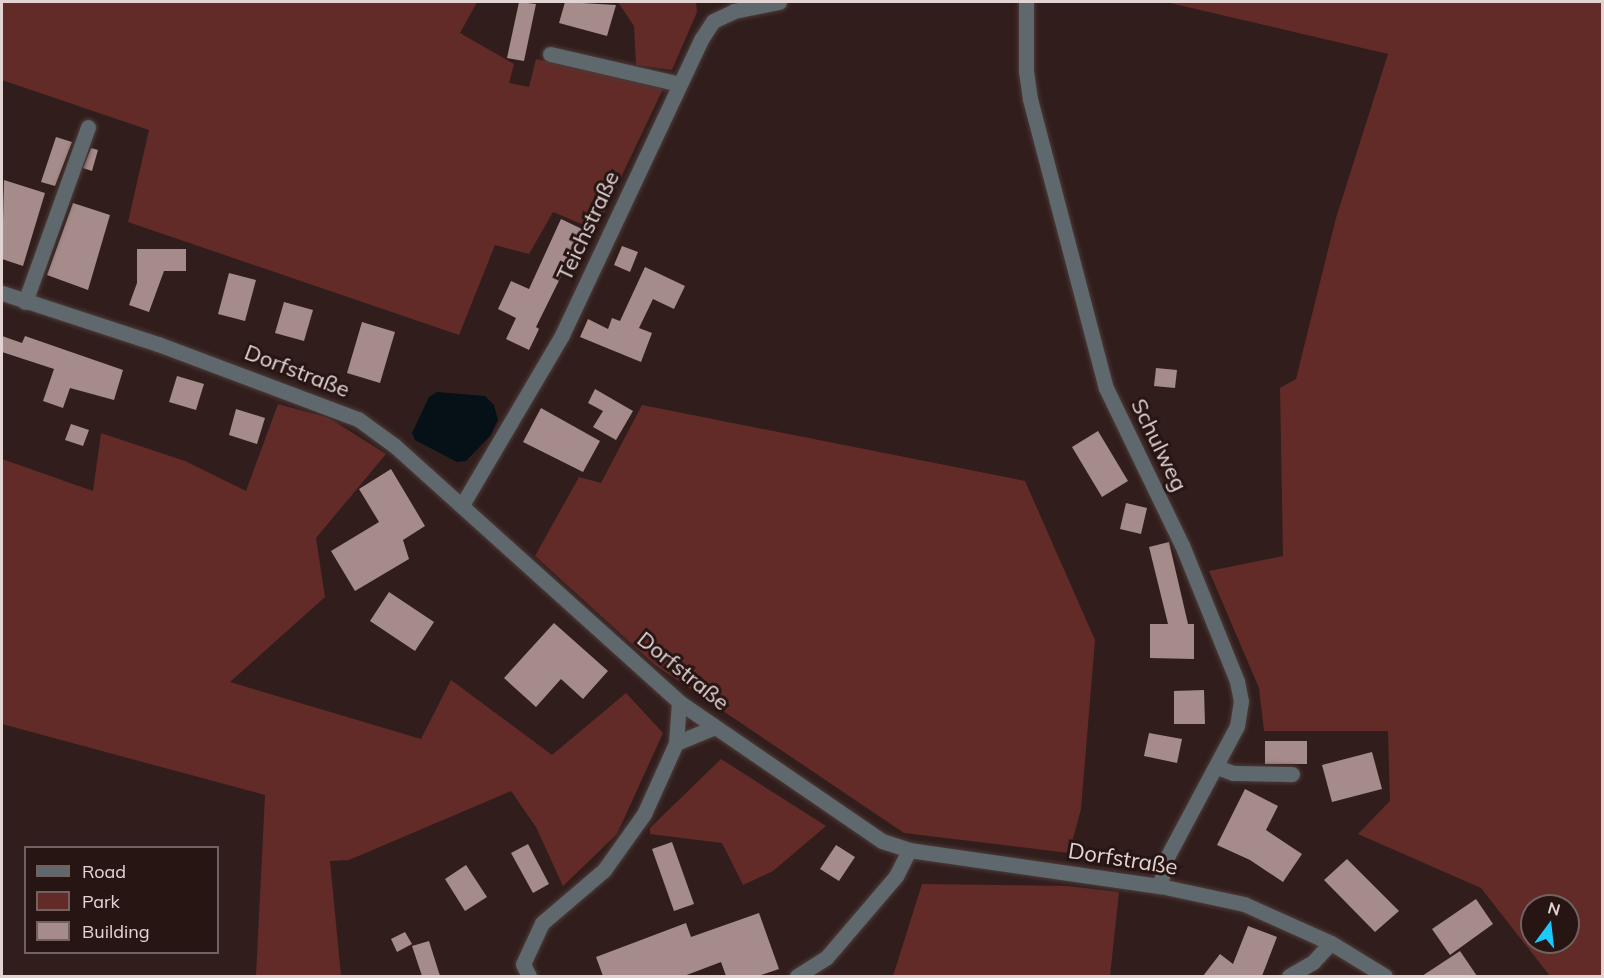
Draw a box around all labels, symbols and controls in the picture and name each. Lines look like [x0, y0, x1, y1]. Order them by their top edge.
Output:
street label: Teichstraße [551, 167, 625, 285]
street label: Dorfstraße [241, 339, 353, 403]
street label: Schulweg [1125, 394, 1193, 496]
street label: Dorfstraße [632, 626, 734, 716]
street label: Dorfstraße [1066, 837, 1180, 881]
legend [24, 846, 219, 954]
text: Road [82, 860, 126, 883]
text: Park [82, 890, 120, 913]
north arrow [1520, 894, 1580, 954]
text: N [1546, 897, 1563, 920]
text: Building [82, 920, 150, 943]

